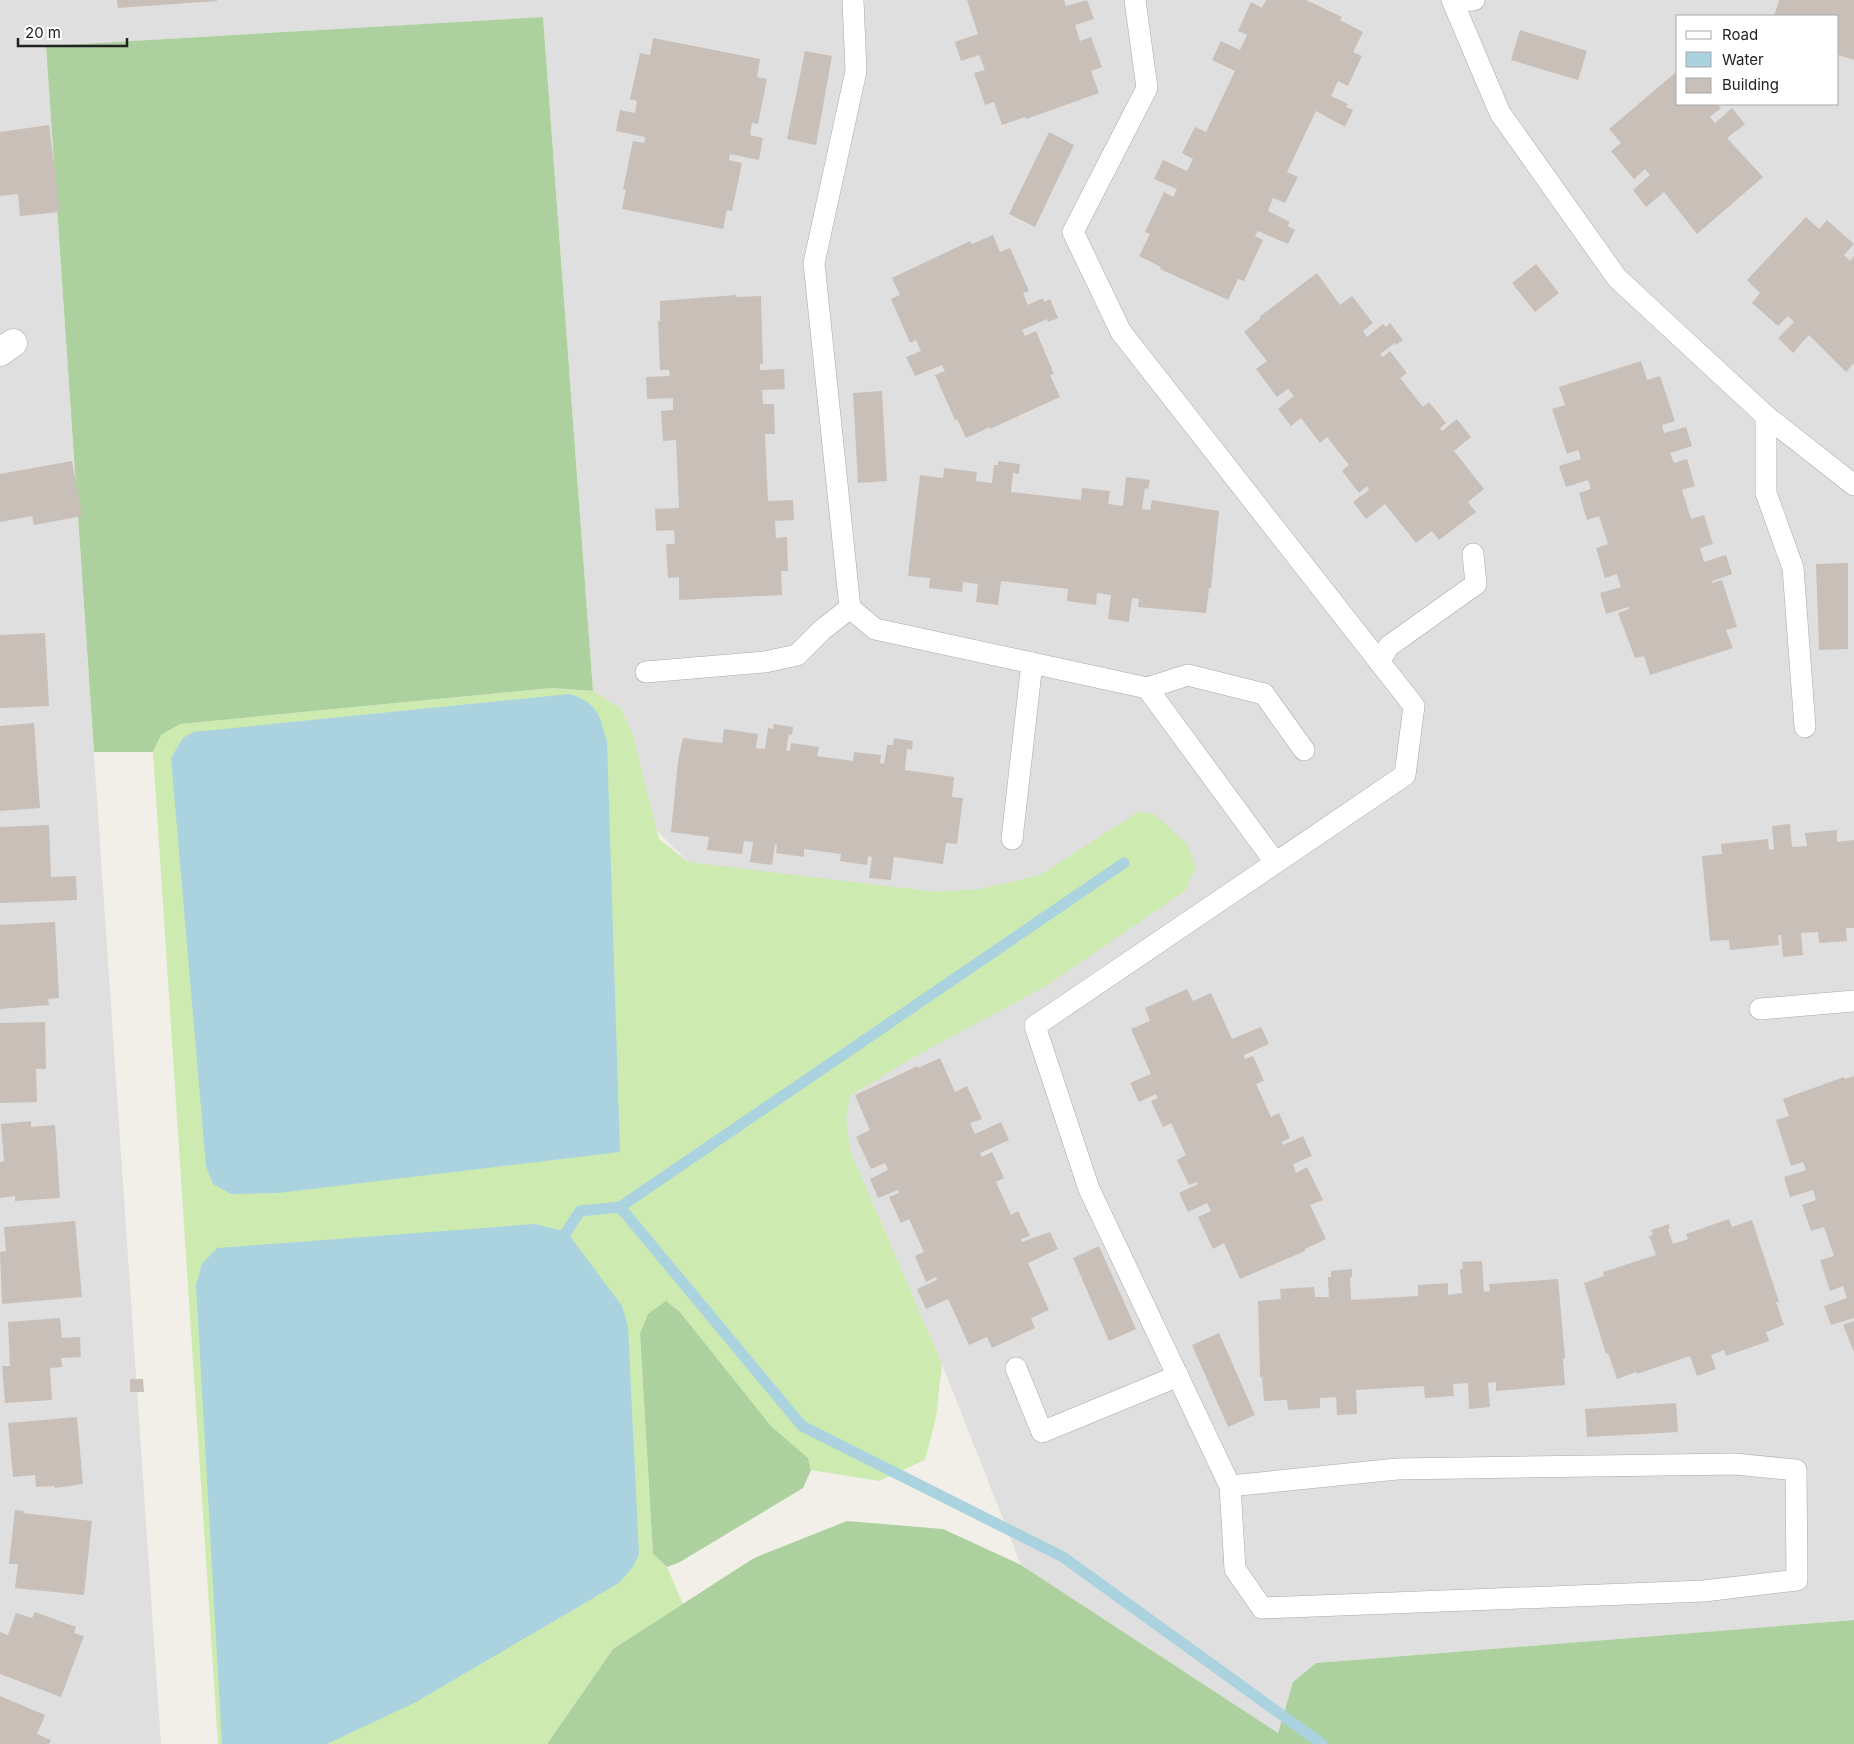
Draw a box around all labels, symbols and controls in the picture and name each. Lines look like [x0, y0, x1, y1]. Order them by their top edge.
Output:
scale bar [18, 15, 126, 47]
legend [1676, 15, 1839, 105]
text: 20 m [25, 23, 61, 42]
text: Road [1722, 25, 1758, 44]
text: Water [1722, 50, 1764, 69]
text: Building [1722, 75, 1779, 94]

